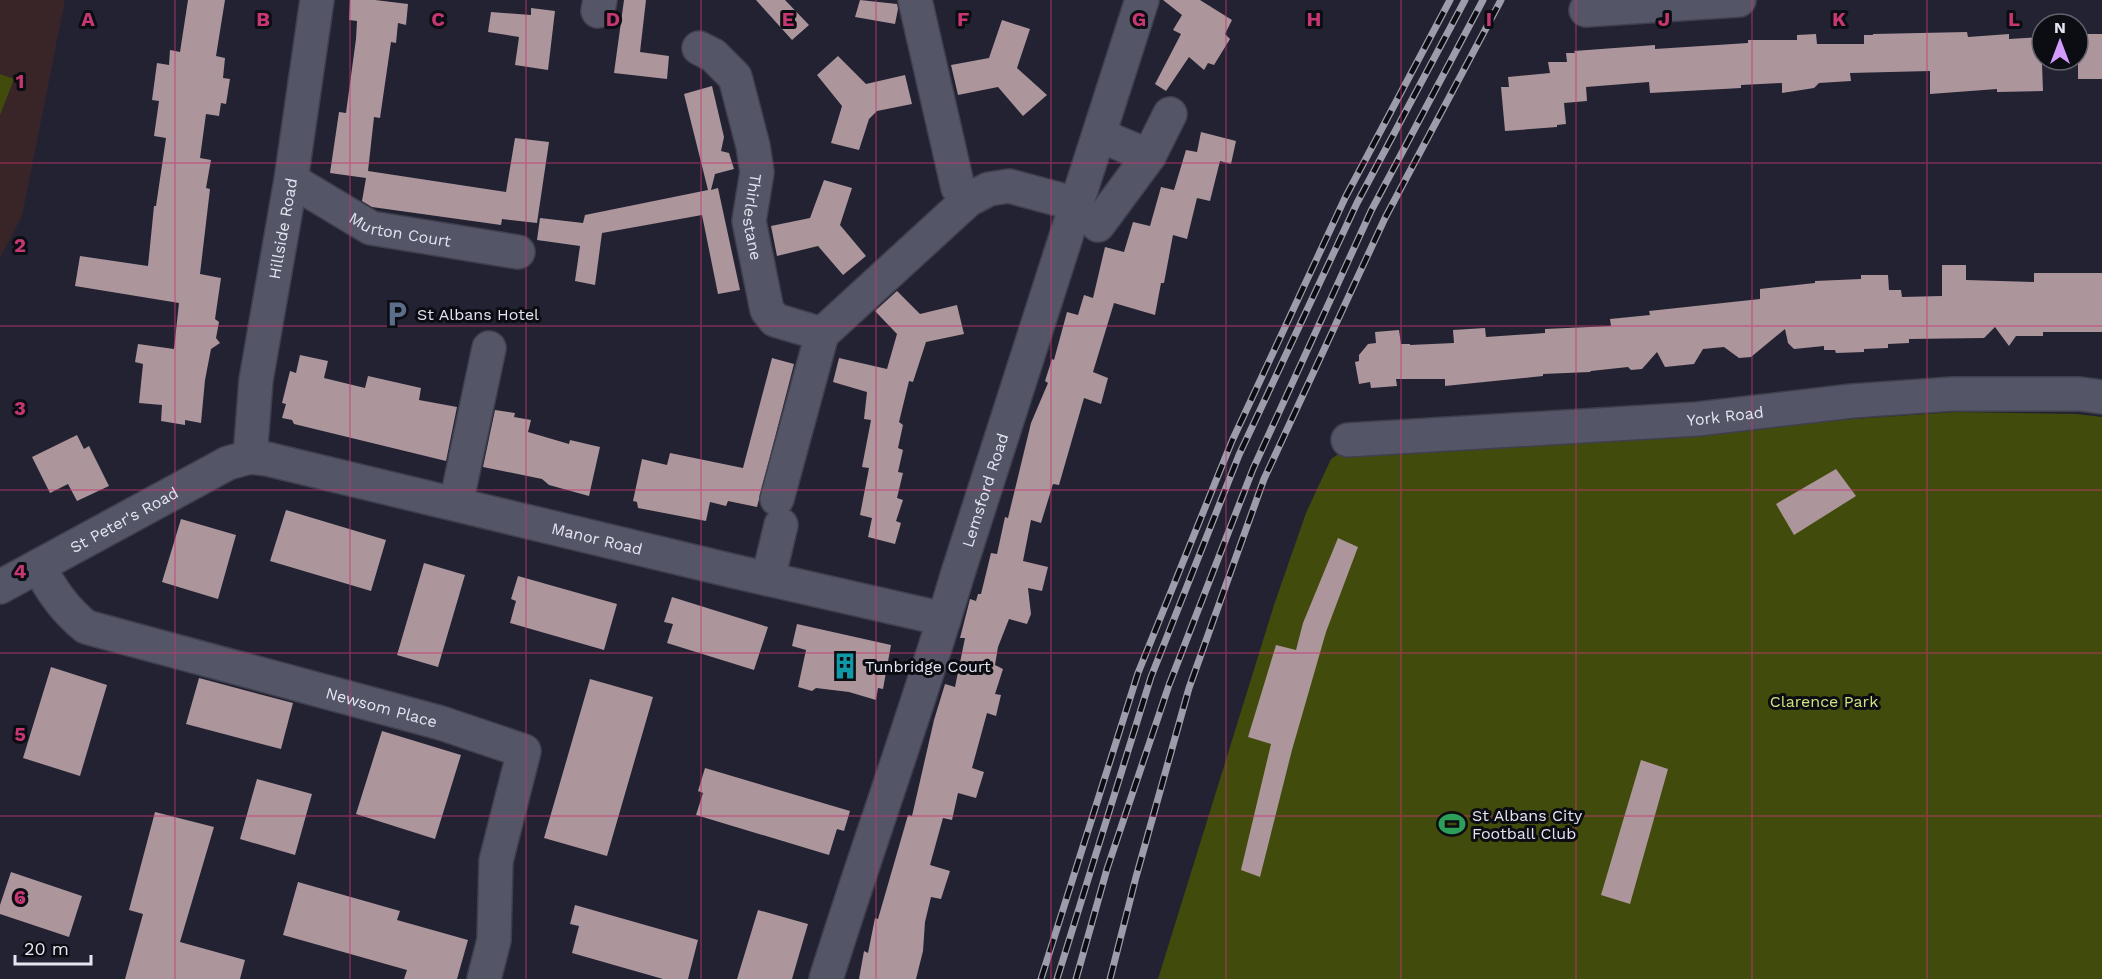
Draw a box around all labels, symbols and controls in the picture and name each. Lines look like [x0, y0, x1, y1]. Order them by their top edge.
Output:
text: A [81, 7, 95, 31]
text: B [256, 7, 270, 31]
text: C [431, 7, 445, 31]
text: D [606, 7, 620, 31]
text: E [782, 7, 794, 31]
text: F [957, 7, 969, 31]
text: G [1132, 7, 1146, 31]
text: H [1307, 7, 1321, 31]
text: I [1486, 7, 1492, 31]
text: J [1658, 7, 1670, 31]
text: K [1832, 7, 1846, 31]
text: L [2008, 7, 2020, 31]
north arrow [2030, 12, 2090, 72]
text: N [2054, 18, 2066, 37]
text: 1 [16, 69, 24, 93]
street label: Thirlestane [739, 172, 766, 262]
street label: Hillside Road [264, 176, 301, 281]
street label: Murton Court [346, 208, 453, 250]
text: 2 [14, 233, 26, 257]
parking icon: St Albans Hotel [382, 299, 412, 329]
place label: St Albans Hotel [417, 305, 539, 324]
text: 3 [14, 396, 26, 420]
street label: York Road [1686, 402, 1765, 429]
street label: Lemsford Road [957, 431, 1012, 550]
street label: St Peter's Road [67, 483, 181, 557]
street label: Manor Road [550, 518, 645, 558]
text: 4 [14, 559, 27, 583]
building icon: Tunbridge Court [830, 651, 860, 681]
place label: Tunbridge Court [865, 657, 991, 676]
street label: Newsom Place [324, 683, 440, 731]
park label: Clarence Park [1770, 692, 1878, 711]
text: 5 [14, 722, 26, 746]
place label: St Albans City Football Club [1472, 806, 1583, 843]
sports icon: St Albans City Football Club [1437, 809, 1467, 839]
text: 6 [14, 885, 26, 909]
scale bar [15, 928, 92, 966]
text: 20 m [24, 938, 69, 959]

